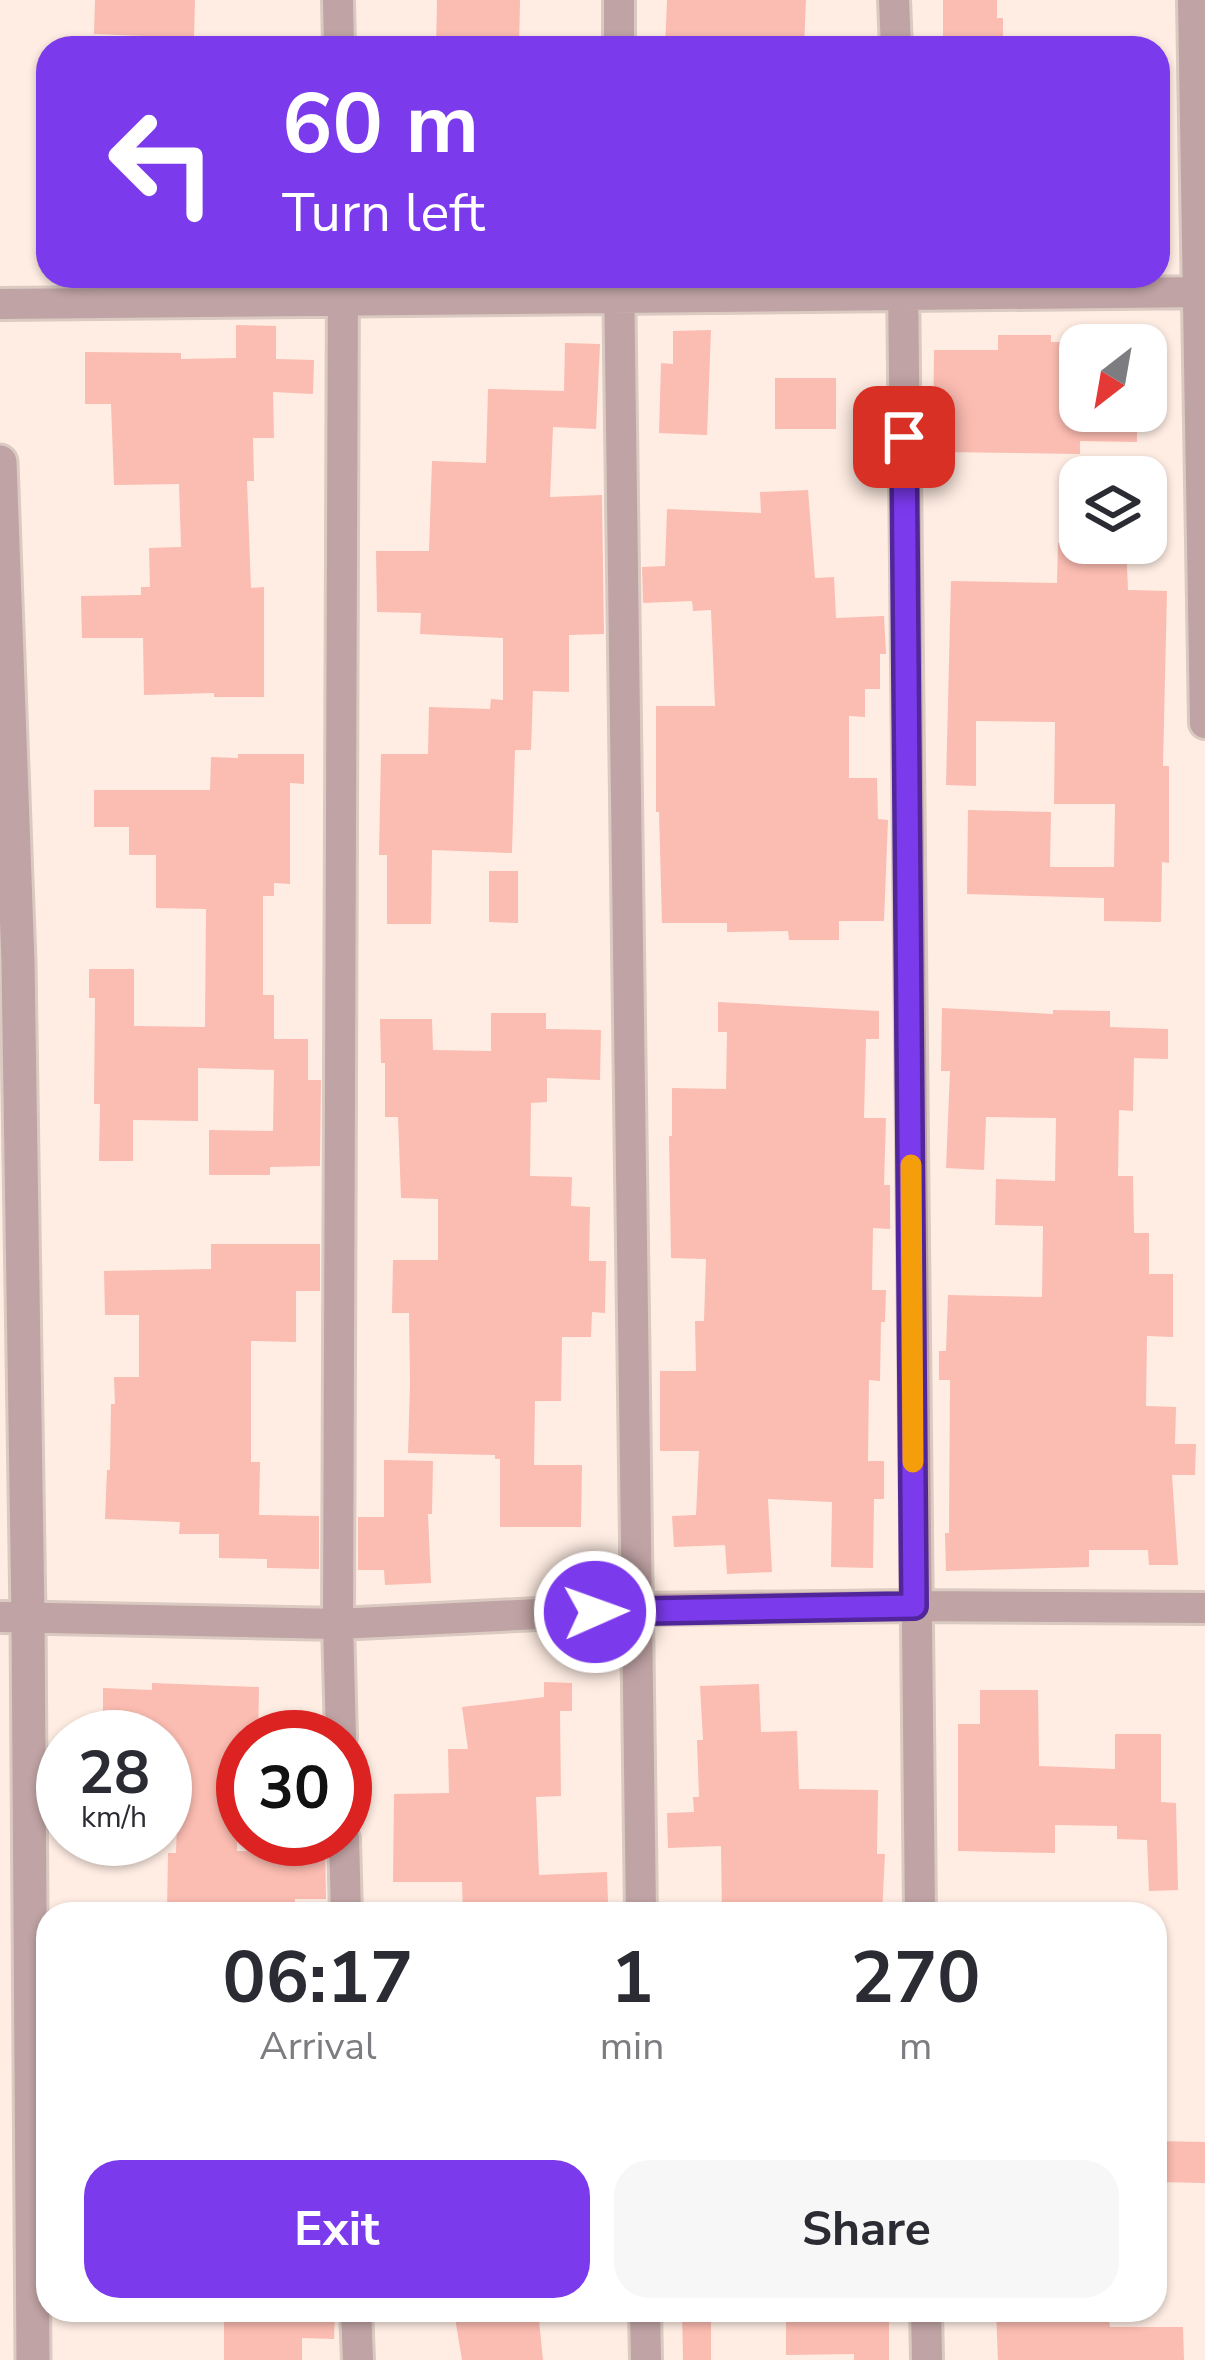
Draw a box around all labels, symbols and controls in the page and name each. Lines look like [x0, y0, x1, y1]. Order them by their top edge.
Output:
text: 60 m [282, 67, 479, 182]
icon: left [84, 84, 240, 240]
text: Turn left [282, 176, 485, 250]
north arrow [1059, 324, 1167, 432]
map controls [1059, 324, 1167, 564]
pin [853, 386, 955, 488]
icon: arrive [871, 404, 937, 470]
button: layers [1059, 456, 1167, 564]
position arrow [532, 1549, 658, 1675]
speed limit sign: 30 [216, 1710, 372, 1866]
text: 28 [78, 1732, 150, 1814]
text: km/h [81, 1797, 147, 1838]
text: 06:17 [223, 1929, 413, 2027]
text: 1 [610, 1929, 654, 2027]
text: 270 [851, 1929, 980, 2027]
text: Arrival [259, 2020, 377, 2073]
text: min [600, 2020, 664, 2073]
text: m [899, 2020, 932, 2073]
button: Exit [84, 2160, 590, 2298]
button: Share [614, 2160, 1119, 2298]

